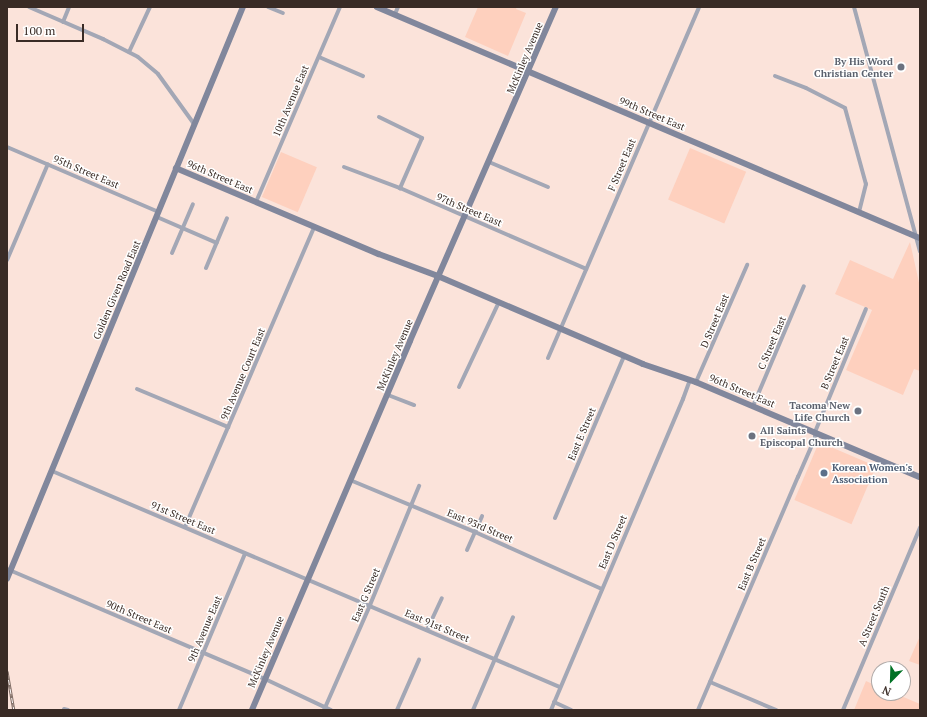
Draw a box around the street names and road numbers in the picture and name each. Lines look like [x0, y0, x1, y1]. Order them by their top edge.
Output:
street label: McKinley Avenue [504, 20, 546, 96]
street label: 10th Avenue East [270, 63, 312, 139]
street label: 99th Street East [617, 95, 687, 133]
street label: F Street East [606, 137, 638, 193]
street label: 95th Street East [51, 153, 121, 191]
street label: 96th Street East [185, 158, 255, 196]
street label: 97th Street East [434, 191, 504, 229]
street label: Golden Given Road East [91, 239, 143, 341]
street label: D Street East [698, 292, 732, 350]
street label: C Street East [755, 314, 789, 372]
street label: McKinley Avenue [374, 317, 416, 393]
street label: 9th Avenue Court East [218, 326, 268, 422]
street label: B Street East [818, 335, 852, 391]
street label: 96th Street East [707, 372, 777, 410]
street label: East E Street [565, 406, 599, 462]
street label: 91st Street East [149, 499, 217, 537]
street label: East 93rd Street [445, 507, 515, 545]
street label: East D Street [596, 513, 630, 571]
street label: East B Street [735, 536, 769, 592]
street label: East G Street [349, 566, 383, 624]
street label: A Street South [856, 584, 892, 648]
street label: 9th Avenue East [186, 594, 224, 664]
street label: 90th Street East [104, 598, 174, 636]
street label: East 91st Street [403, 607, 471, 645]
street label: McKinley Avenue [245, 614, 287, 690]

